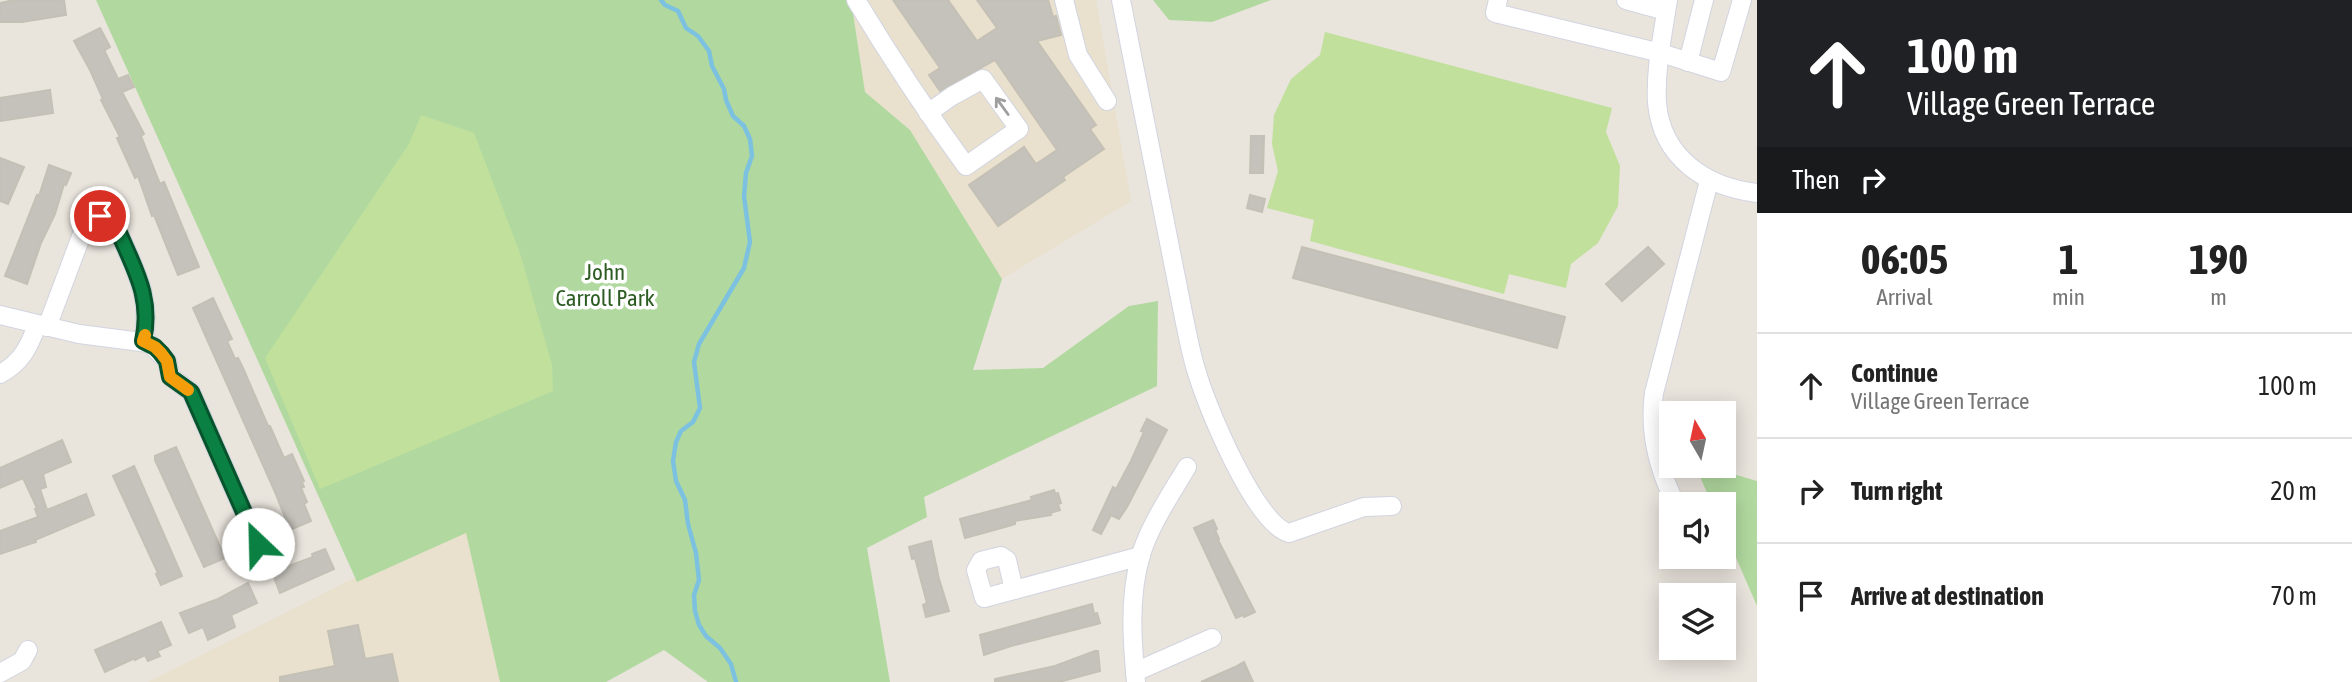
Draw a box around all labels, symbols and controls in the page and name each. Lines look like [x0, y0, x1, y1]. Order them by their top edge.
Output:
text: 100 m [1907, 27, 2018, 83]
icon: ahead [1792, 28, 1883, 119]
text: Village Green Terrace [1907, 85, 2155, 122]
one-way arrow [995, 97, 1010, 116]
icon: right [1854, 161, 1892, 199]
text: Then [1792, 165, 1840, 195]
pin [70, 186, 130, 246]
icon: arrive [81, 197, 119, 235]
text: 06:05 [1861, 235, 1948, 283]
text: 1 [2059, 235, 2078, 283]
text: 190 [2189, 235, 2248, 283]
park label: John Carroll Park [555, 259, 655, 311]
text: Arrival [1876, 284, 1933, 310]
text: min [2052, 284, 2085, 310]
text: m [2210, 284, 2227, 310]
text: Continue [1851, 358, 1938, 388]
icon: ahead [1792, 367, 1830, 405]
text: 100 m [2258, 371, 2317, 401]
text: Village Green Terrace [1851, 388, 2029, 414]
north arrow [1659, 401, 1736, 478]
map controls [1659, 401, 1736, 660]
icon: right [1792, 472, 1830, 510]
text: Turn right [1851, 476, 1942, 506]
text: 20 m [2270, 476, 2317, 506]
button: sound [1659, 492, 1736, 569]
position arrow [221, 507, 295, 581]
icon: arrive [1792, 577, 1830, 615]
text: Arrive at destination [1851, 581, 2044, 611]
text: 70 m [2270, 581, 2317, 611]
button: layers [1659, 583, 1736, 660]

